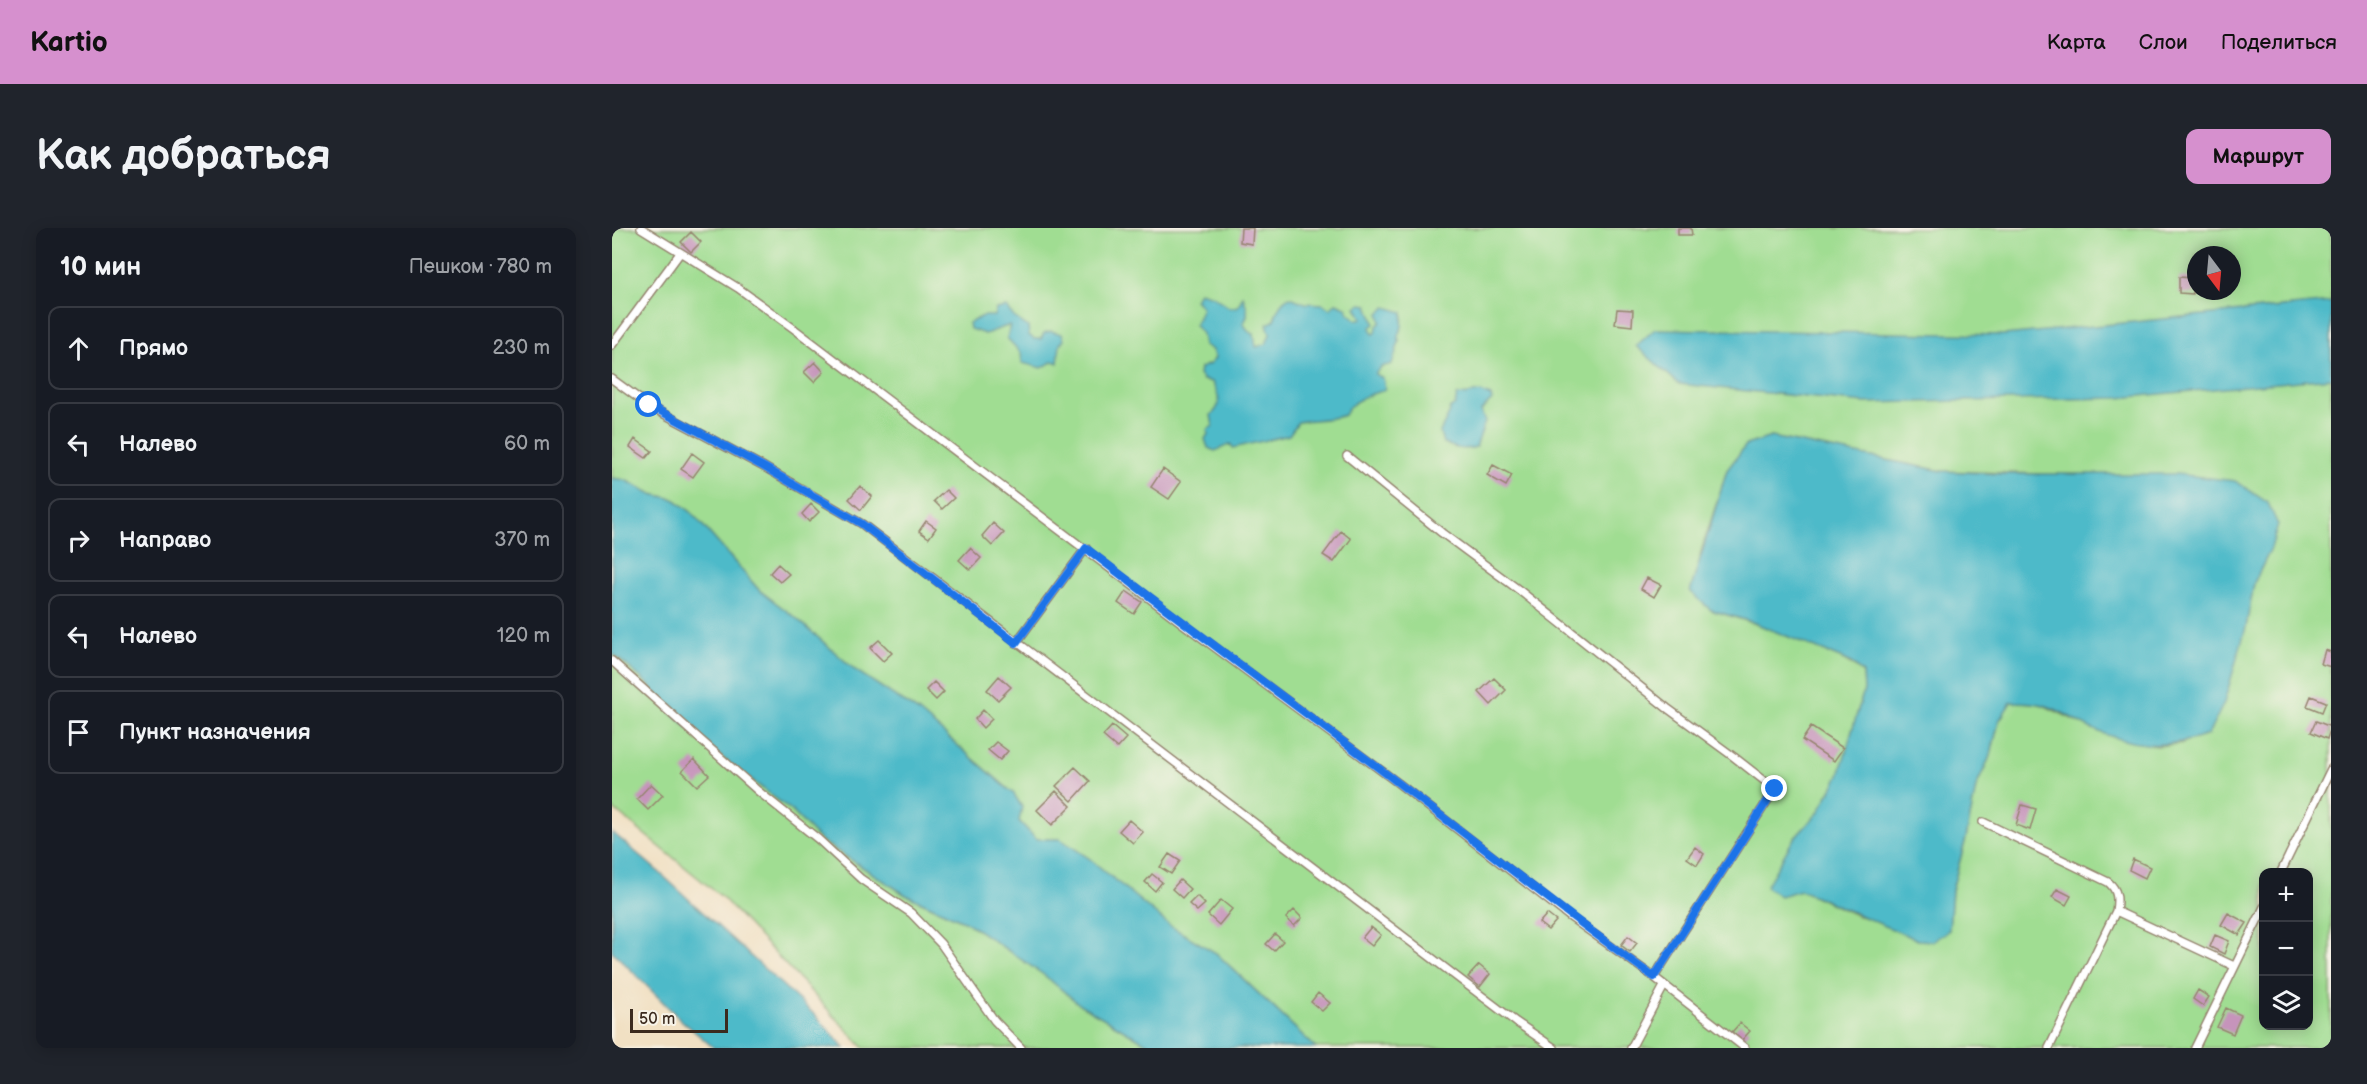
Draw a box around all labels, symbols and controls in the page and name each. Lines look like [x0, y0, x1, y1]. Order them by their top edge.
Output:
text: Kartio [30, 26, 108, 59]
text: Карта [2047, 30, 2106, 55]
text: Слои [2139, 30, 2188, 55]
text: Поделиться [2221, 30, 2337, 55]
button: Маршрут [2186, 129, 2331, 184]
text: Как добраться [36, 131, 331, 182]
north arrow [2187, 246, 2241, 300]
text: 10 мин [60, 252, 141, 283]
text: Пешком · 780 m [409, 255, 552, 279]
icon: ahead [62, 332, 95, 365]
text: Прямо [119, 335, 188, 362]
text: 230 m [493, 336, 550, 360]
route start [635, 391, 661, 417]
icon: left [62, 428, 95, 461]
text: Налево [119, 431, 197, 458]
text: 60 m [504, 432, 550, 456]
icon: right [62, 524, 95, 557]
text: Направо [119, 527, 211, 554]
text: 370 m [494, 528, 550, 552]
icon: left [62, 620, 95, 653]
text: Налево [119, 623, 197, 650]
text: 120 m [497, 624, 550, 648]
icon: arrive [62, 716, 95, 749]
text: Пункт назначения [119, 719, 311, 746]
route end [1761, 775, 1787, 801]
map controls [2259, 868, 2313, 1030]
button: + [2259, 868, 2313, 922]
button: − [2259, 922, 2313, 976]
button: layers [2259, 976, 2313, 1030]
scale bar [630, 1006, 728, 1034]
text: 50 m [639, 1010, 675, 1029]

